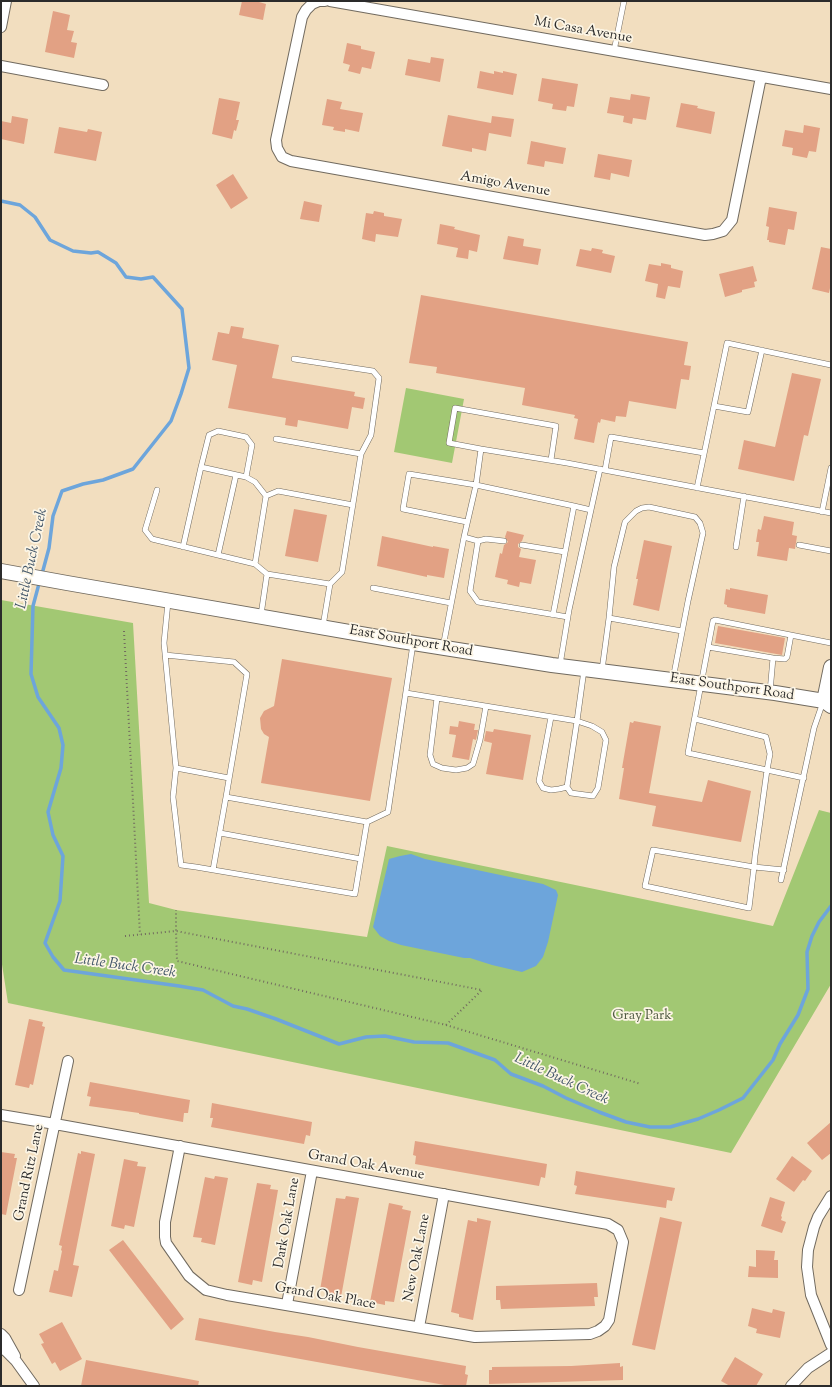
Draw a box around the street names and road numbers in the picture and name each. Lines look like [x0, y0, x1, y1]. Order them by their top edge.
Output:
street label: Mi Casa Avenue [533, 14, 633, 48]
street label: Amigo Avenue [459, 169, 551, 201]
street label: East Southport Road [348, 623, 474, 661]
street label: East Southport Road [669, 671, 795, 705]
street label: Grand Ritz Lane [12, 1123, 48, 1223]
street label: Grand Oak Avenue [306, 1147, 426, 1185]
street label: Dark Oak Lane [272, 1176, 304, 1270]
street label: New Oak Lane [401, 1213, 435, 1303]
street label: Grand Oak Place [273, 1280, 377, 1314]

